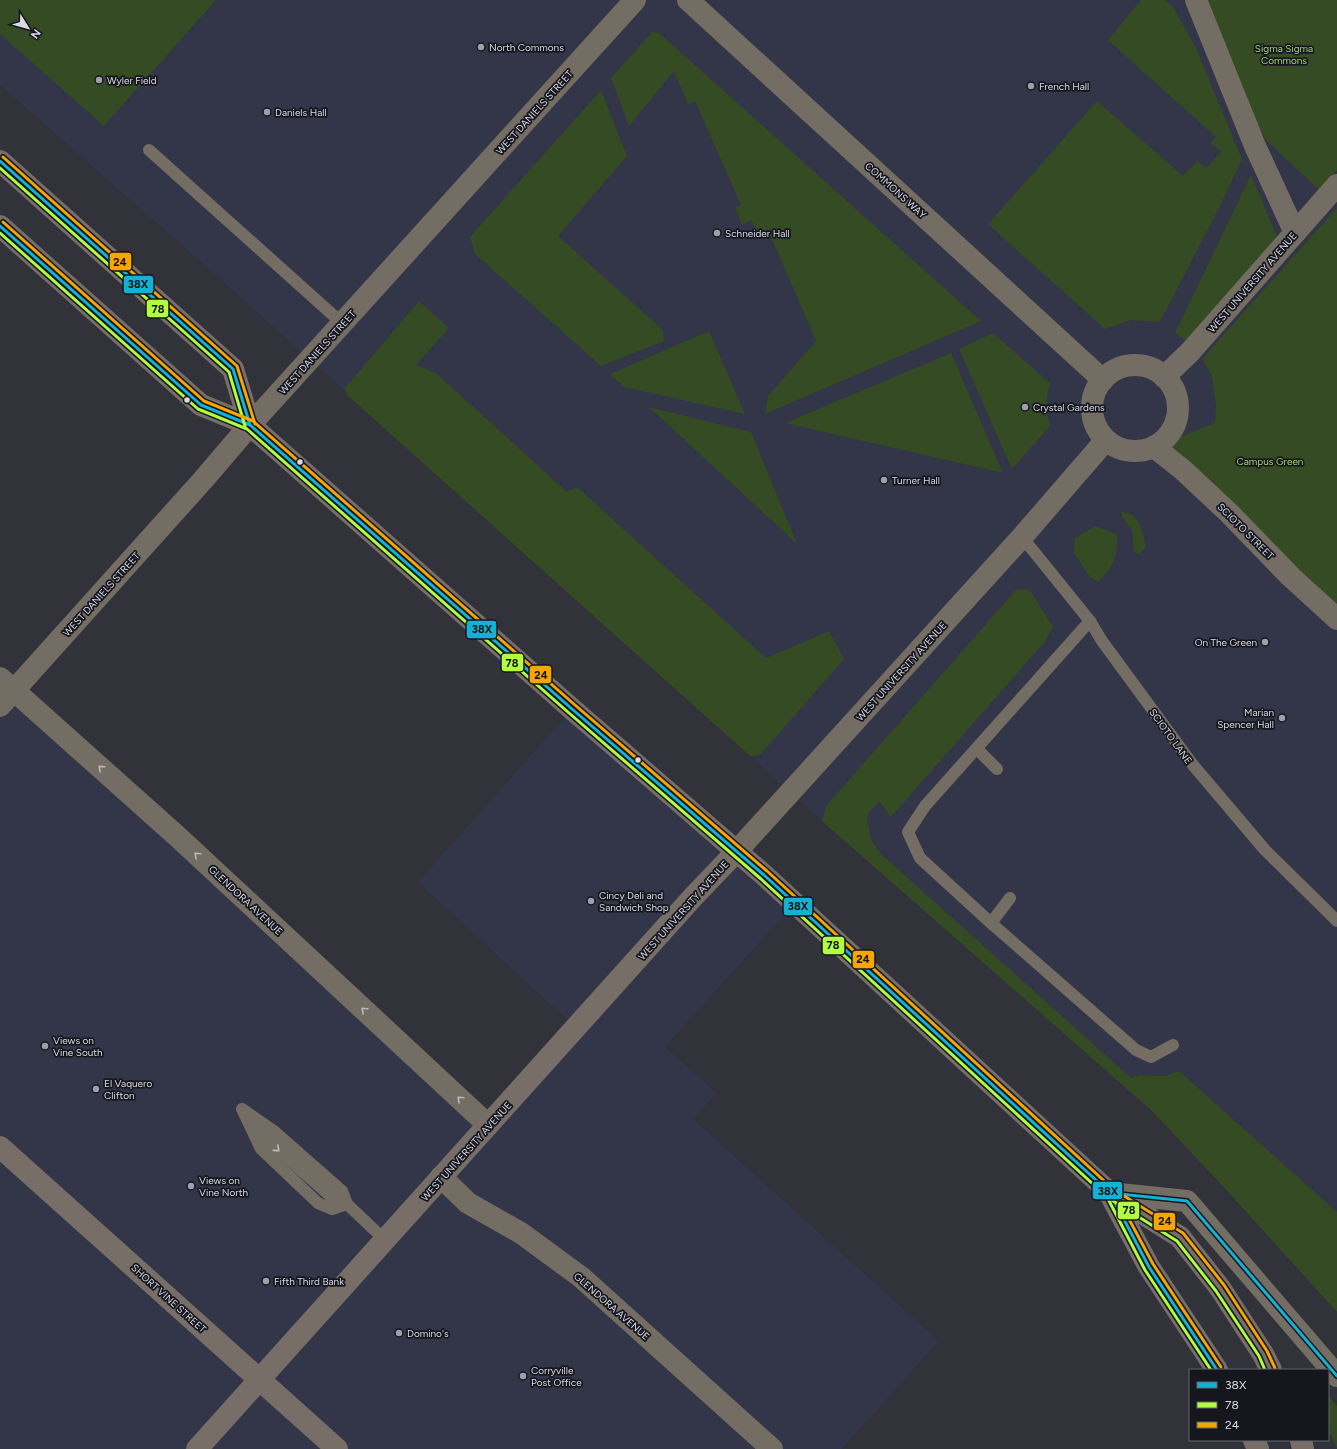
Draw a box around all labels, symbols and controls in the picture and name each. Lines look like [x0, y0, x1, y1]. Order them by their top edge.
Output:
north arrow [8, 8, 48, 48]
text: N [28, 26, 43, 41]
place label: North Commons [489, 41, 564, 54]
marker: North Commons [476, 42, 486, 52]
park label: Sigma Sigma Commons [1255, 42, 1313, 67]
street label: WEST DANIELS STREET [493, 67, 576, 157]
place label: Wyler Field [107, 74, 157, 87]
marker: Wyler Field [94, 75, 104, 85]
place label: French Hall [1039, 80, 1089, 93]
marker: French Hall [1026, 81, 1036, 91]
place label: Daniels Hall [275, 106, 327, 119]
marker: Daniels Hall [262, 107, 272, 117]
street label: COMMONS WAY [862, 159, 929, 221]
place label: Schneider Hall [725, 227, 790, 240]
marker: Schneider Hall [712, 228, 722, 238]
street label: WEST UNIVERSITY AVENUE [1205, 229, 1300, 335]
line badge: 24 [109, 252, 132, 271]
text: 24 [113, 256, 127, 269]
line badge: 38X [123, 275, 154, 294]
text: 38X [128, 278, 149, 291]
line badge: 78 [146, 299, 169, 318]
text: 78 [152, 303, 165, 316]
street label: WEST DANIELS STREET [276, 307, 359, 397]
unlabelled marker [182, 395, 192, 405]
place label: Crystal Gardens [1033, 401, 1105, 414]
marker: Crystal Gardens [1020, 402, 1030, 412]
park label: Campus Green [1237, 455, 1304, 468]
unlabelled marker [295, 457, 305, 467]
place label: Turner Hall [892, 474, 940, 487]
marker: Turner Hall [879, 475, 889, 485]
street label: SCIOTO STREET [1215, 500, 1277, 563]
street label: WEST DANIELS STREET [60, 549, 143, 639]
street label: WEST UNIVERSITY AVENUE [853, 619, 949, 724]
line badge: 38X [466, 620, 497, 639]
text: 38X [472, 623, 493, 636]
place label: On The Green [1195, 636, 1257, 649]
marker: On The Green [1260, 637, 1270, 647]
line badge: 78 [501, 653, 524, 672]
text: 78 [506, 657, 519, 670]
line badge: 24 [529, 665, 552, 684]
text: 24 [534, 669, 548, 682]
street label: SCIOTO LANE [1146, 706, 1195, 767]
place label: Marian Spencer Hall [1217, 706, 1274, 731]
marker: Marian Spencer Hall [1277, 713, 1287, 723]
unlabelled marker [633, 755, 643, 765]
one-way arrow [98, 766, 105, 773]
one-way arrow [194, 852, 202, 860]
street label: WEST UNIVERSITY AVENUE [635, 858, 731, 963]
street label: GLENDORA AVENUE [206, 863, 285, 938]
place label: Cincy Deli and Sandwich Shop [599, 889, 669, 914]
marker: Cincy Deli and Sandwich Shop [586, 896, 596, 906]
line badge: 38X [783, 897, 813, 916]
text: 38X [788, 900, 809, 913]
line badge: 78 [822, 936, 845, 955]
text: 78 [827, 939, 840, 952]
line badge: 24 [852, 950, 875, 969]
text: 24 [856, 953, 870, 966]
one-way arrow [362, 1008, 369, 1015]
place label: Views on Vine South [53, 1034, 103, 1059]
marker: Views on Vine South [40, 1041, 50, 1051]
place label: El Vaquero Clifton [104, 1077, 152, 1102]
marker: El Vaquero Clifton [91, 1084, 101, 1094]
one-way arrow [457, 1096, 465, 1103]
street label: WEST UNIVERSITY AVENUE [418, 1099, 514, 1204]
one-way arrow [272, 1145, 280, 1152]
place label: Views on Vine North [199, 1174, 248, 1199]
marker: Views on Vine North [186, 1181, 196, 1191]
line badge: 38X [1092, 1181, 1123, 1200]
text: 38X [1098, 1185, 1119, 1198]
line badge: 78 [1117, 1201, 1140, 1220]
text: 78 [1123, 1204, 1136, 1217]
line badge: 24 [1153, 1212, 1176, 1231]
text: 24 [1158, 1215, 1172, 1228]
street label: SHORT VINE STREET [128, 1261, 209, 1336]
street label: GLENDORA AVENUE [571, 1270, 652, 1343]
place label: Fifth Third Bank [274, 1275, 344, 1288]
marker: Fifth Third Bank [261, 1276, 271, 1286]
place label: Domino's [407, 1327, 449, 1340]
marker: Domino's [394, 1328, 404, 1338]
place label: Corryville Post Office [531, 1364, 582, 1389]
legend [1189, 1369, 1329, 1441]
marker: Corryville Post Office [518, 1371, 528, 1381]
text: 38X [1225, 1378, 1247, 1392]
text: 78 [1225, 1398, 1239, 1412]
text: 24 [1225, 1418, 1240, 1432]

